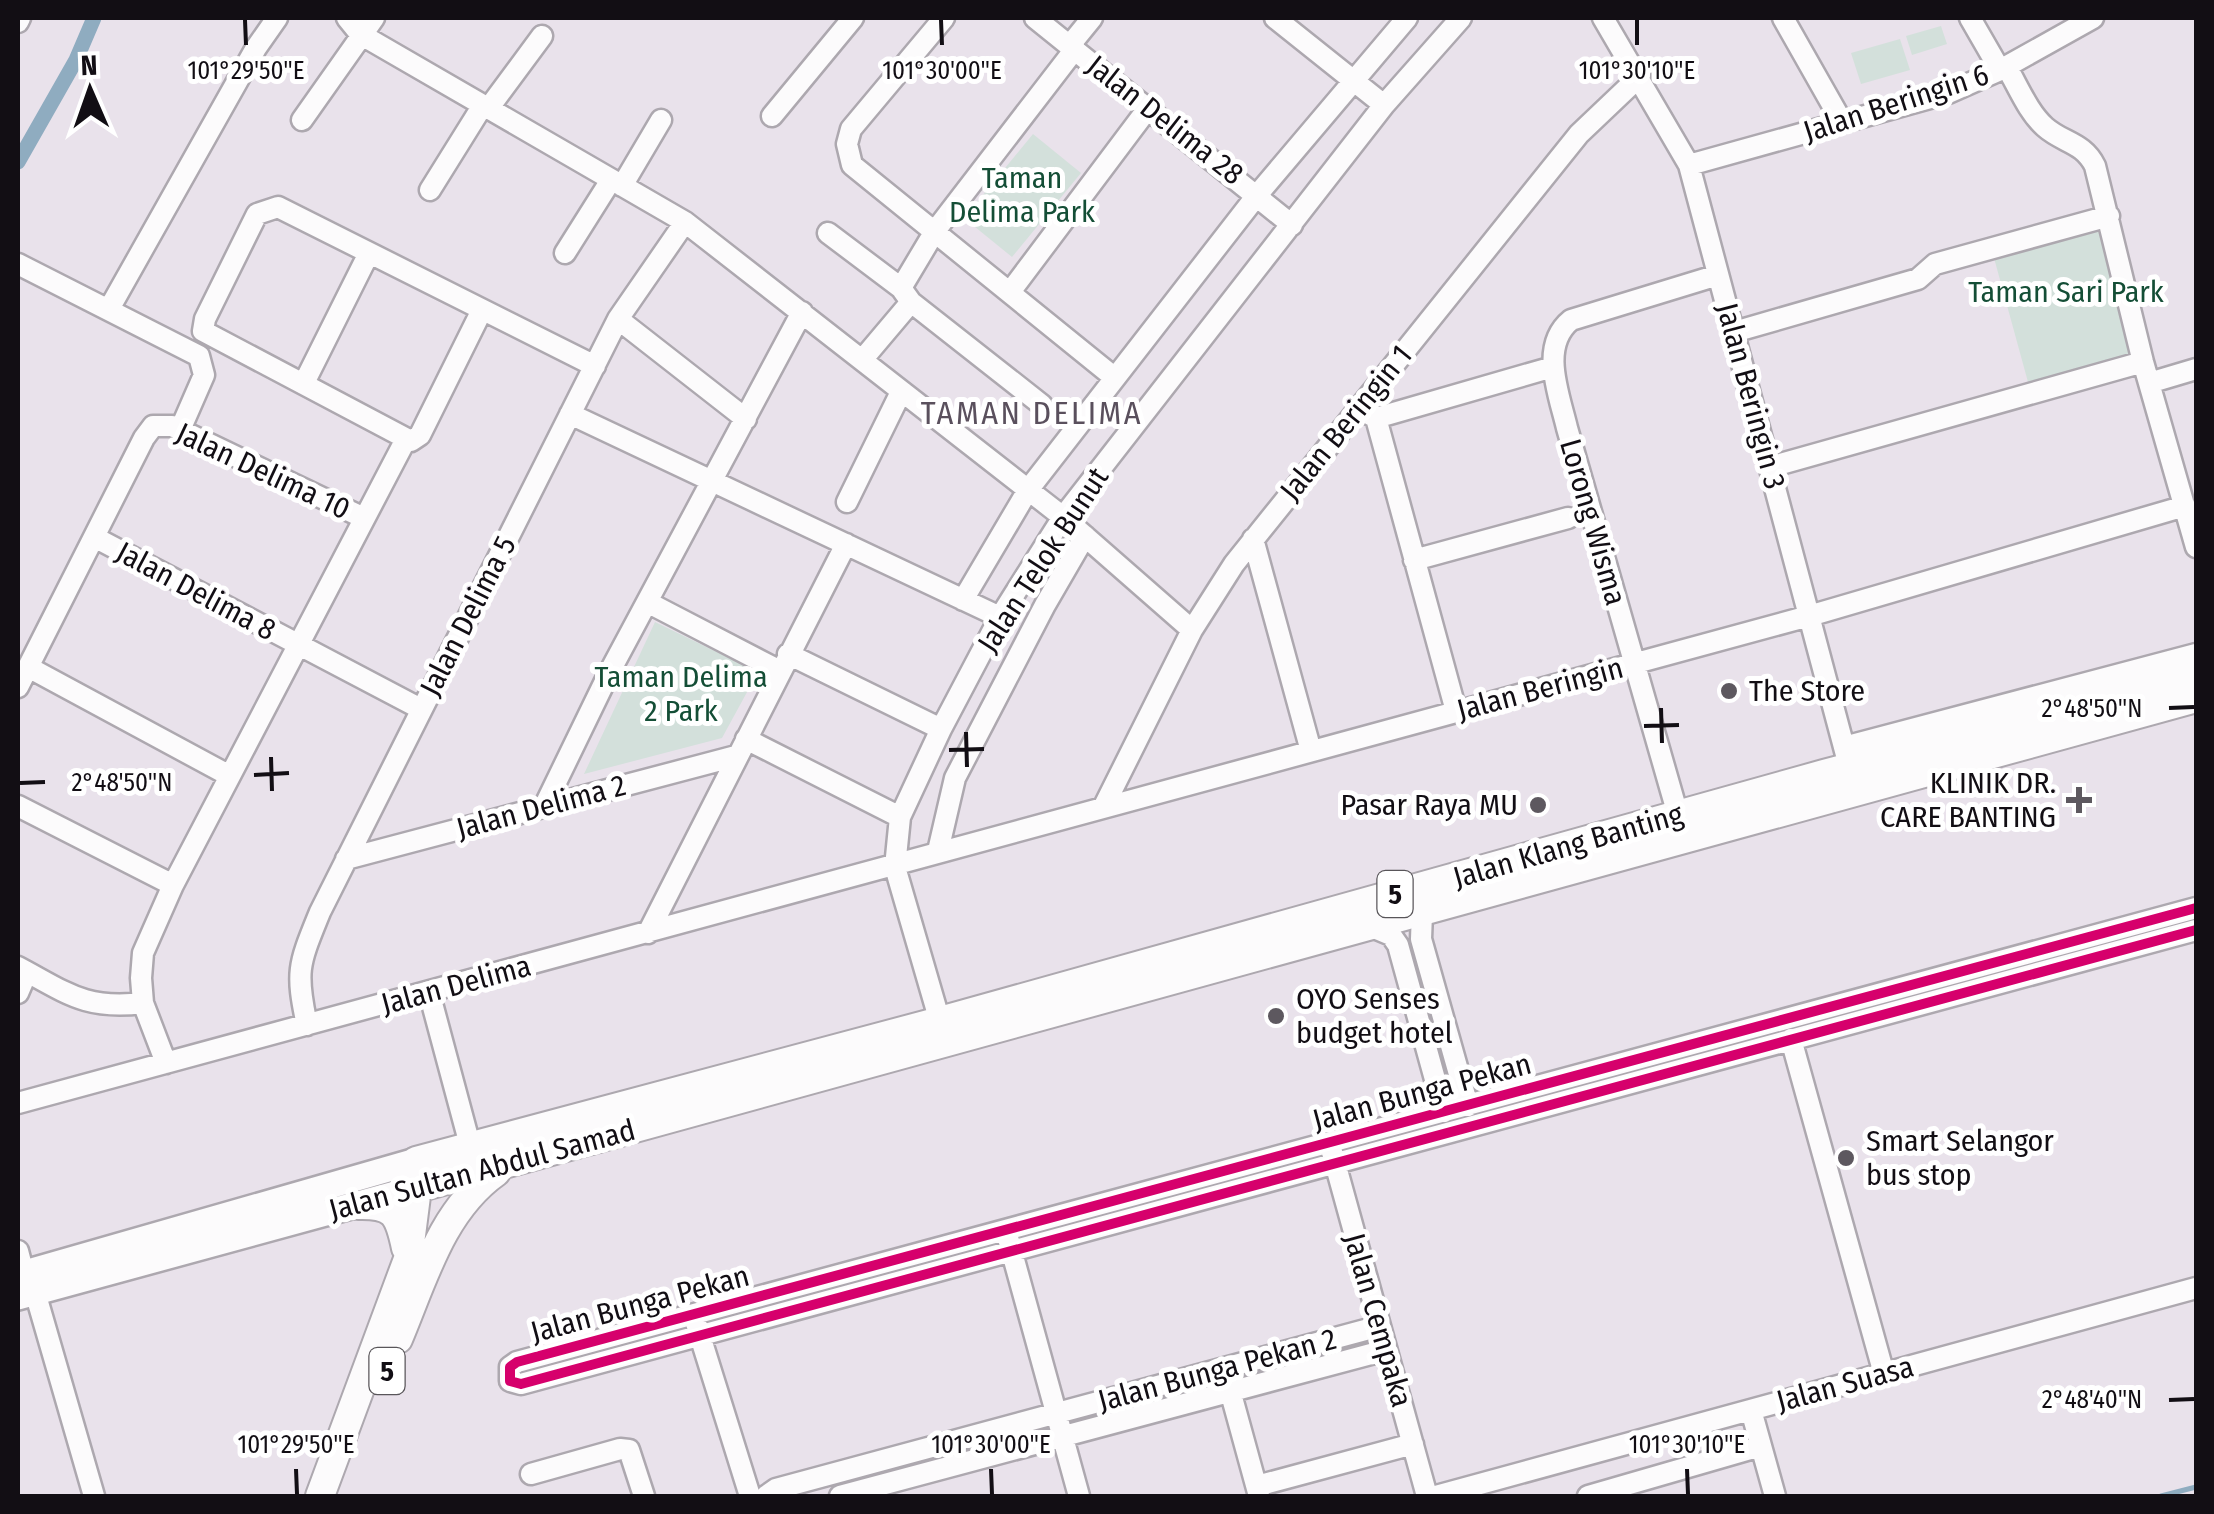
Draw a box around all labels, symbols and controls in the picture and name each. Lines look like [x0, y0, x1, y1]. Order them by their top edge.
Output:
north arrow [40, 40, 140, 140]
street label: Jalan Delima 28 [1080, 48, 1250, 192]
text: N [80, 49, 98, 82]
text: 101°29'50"E [187, 56, 305, 86]
text: 101°30'00"E [882, 56, 1002, 86]
text: 101°30'10"E [1579, 56, 1695, 86]
street label: Jalan Beringin 6 [1799, 56, 1993, 150]
park label: Taman Delima Park [949, 160, 1095, 230]
park label: Taman Sari Park [1968, 274, 2164, 310]
street label: Jalan Beringin 3 [1709, 299, 1793, 493]
street label: Jalan Beringin 1 [1272, 338, 1420, 508]
district label: TAMAN DELIMA [921, 394, 1143, 432]
street label: Jalan Delima 10 [170, 415, 356, 527]
street label: Lorong Wisma [1552, 435, 1634, 609]
street label: Jalan Telok Bunut [970, 461, 1116, 659]
street label: Jalan Delima 5 [412, 530, 524, 702]
street label: Jalan Delima 8 [110, 534, 282, 648]
street label: Jalan Beringin [1453, 650, 1627, 728]
park label: Taman Delima 2 Park [594, 659, 768, 729]
place label: The Store [1749, 673, 1865, 709]
marker: The Store [1718, 680, 1740, 702]
text: 2°48'50"N [2042, 694, 2142, 724]
place label: KLINIK DR. CARE BANTING [1880, 765, 2056, 835]
street label: Jalan Delima 2 [452, 767, 630, 847]
text: 2°48'50"N [72, 768, 172, 798]
place label: Pasar Raya MU [1341, 787, 1518, 823]
marker: KLINIK DR. CARE BANTING [2066, 787, 2092, 813]
marker: Pasar Raya MU [1527, 794, 1549, 816]
street label: Jalan Klang Banting [1449, 796, 1688, 896]
road number: 5 [1378, 871, 1412, 917]
street label: Jalan Delima [377, 948, 535, 1022]
place label: OYO Senses budget hotel [1296, 981, 1453, 1051]
marker: OYO Senses budget hotel [1265, 1005, 1287, 1027]
street label: Jalan Bunga Pekan [1309, 1046, 1535, 1138]
street label: Jalan Sultan Abdul Samad [325, 1112, 639, 1228]
place label: Smart Selangor bus stop [1866, 1123, 2054, 1193]
marker: Smart Selangor bus stop [1835, 1147, 1857, 1169]
street label: Jalan Cempaka [1336, 1229, 1420, 1411]
street label: Jalan Bunga Pekan [527, 1258, 753, 1350]
street label: Jalan Bunga Pekan 2 [1094, 1321, 1340, 1419]
road number: 5 [370, 1348, 404, 1394]
street label: Jalan Suasa [1773, 1348, 1917, 1420]
text: 2°48'40"N [2042, 1385, 2142, 1415]
text: 101°29'50"E [237, 1430, 355, 1460]
text: 101°30'00"E [931, 1430, 1051, 1460]
text: 101°30'10"E [1629, 1430, 1745, 1460]

